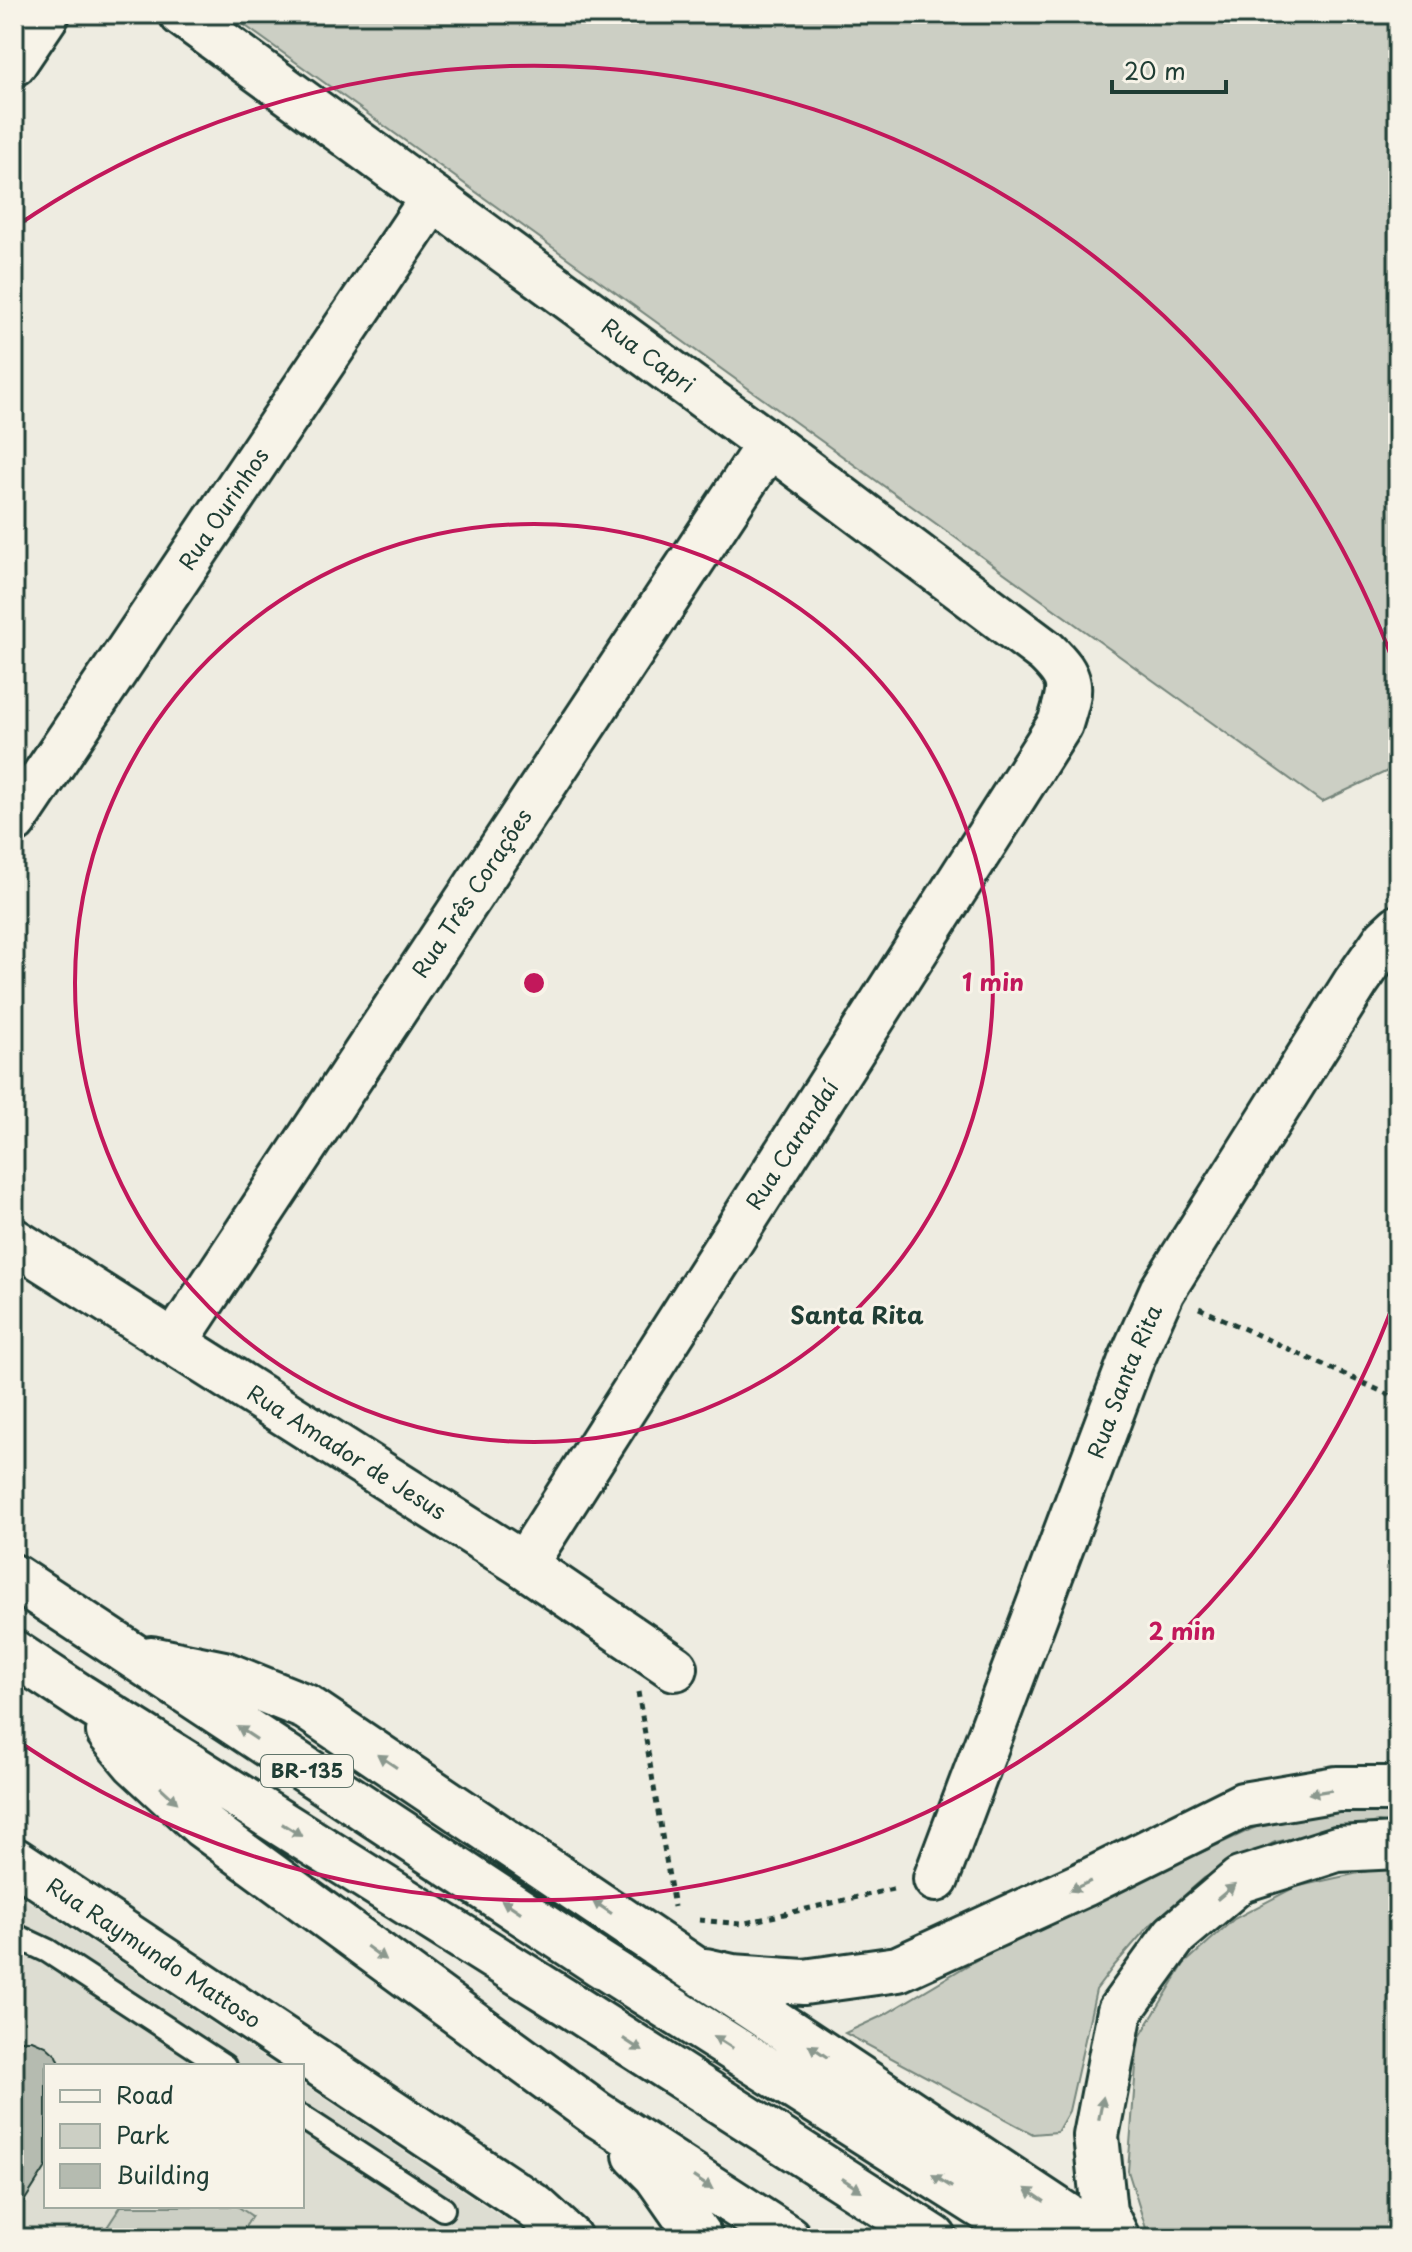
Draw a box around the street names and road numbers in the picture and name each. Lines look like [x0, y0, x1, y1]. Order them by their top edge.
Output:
street label: Rua Capri [596, 309, 703, 400]
street label: Rua Ourinhos [170, 440, 276, 576]
street label: Rua Três Corações [403, 801, 539, 984]
street label: Rua Carandaí [736, 1072, 846, 1216]
street label: Rua Santa Rita [1078, 1299, 1169, 1463]
street label: Rua Amador de Jesus [241, 1375, 453, 1527]
road number: BR-135 [261, 1755, 353, 1787]
street label: Rua Raymundo Mattoso [41, 1868, 269, 2035]

